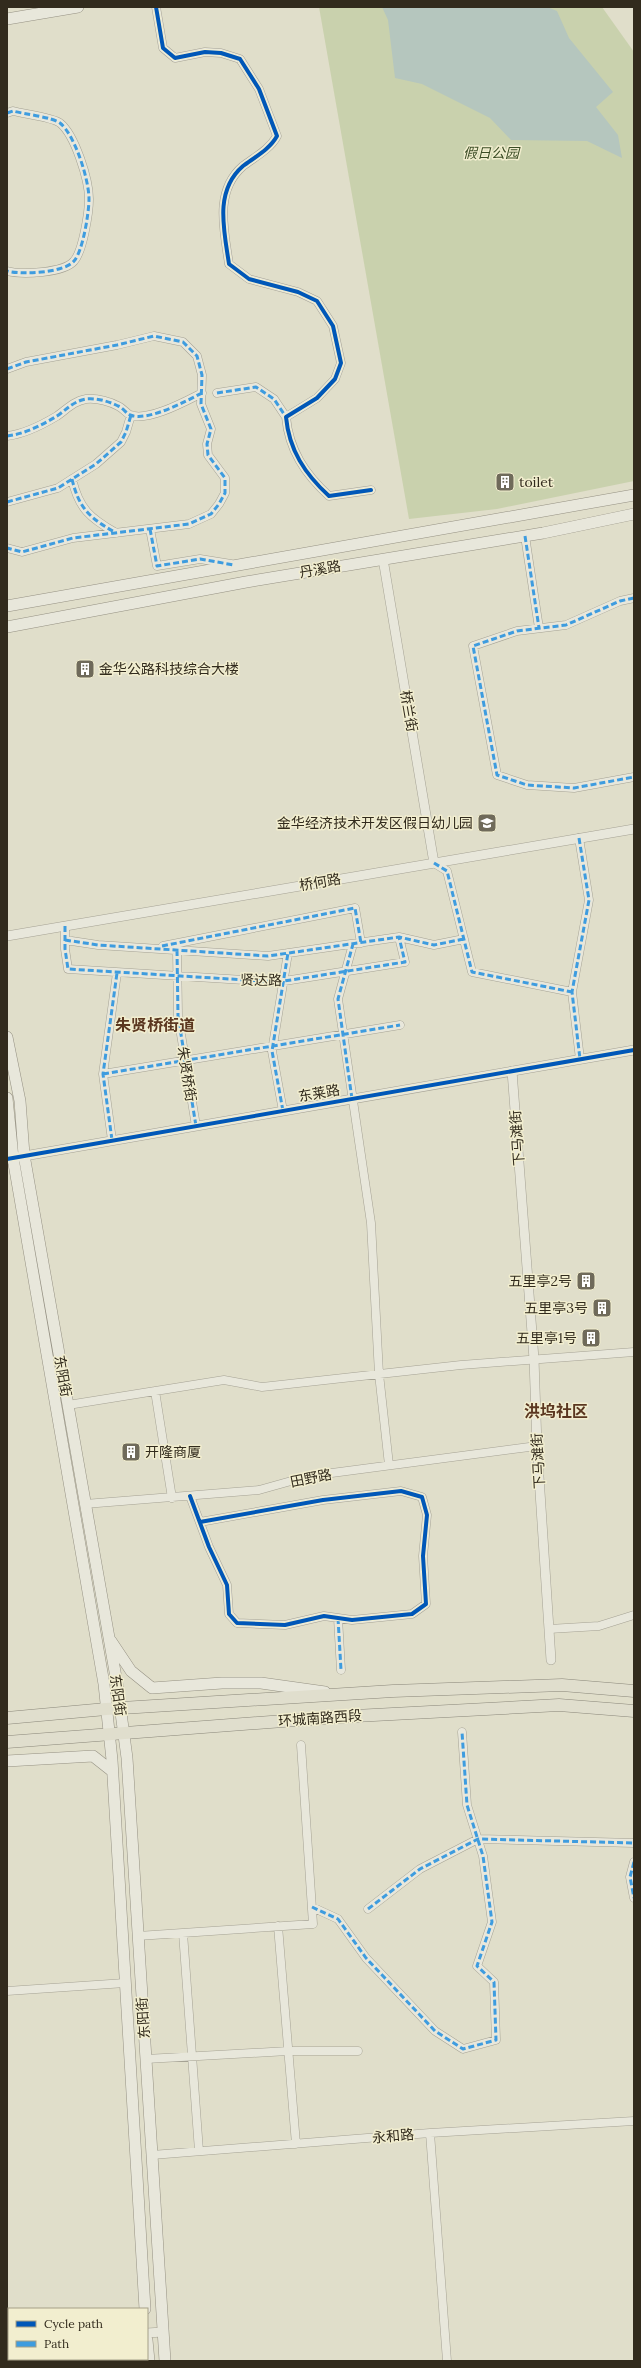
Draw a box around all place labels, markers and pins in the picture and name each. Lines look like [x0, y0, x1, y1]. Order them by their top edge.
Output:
building icon: toilet [494, 471, 516, 493]
place label: toilet [519, 473, 554, 491]
building icon: 金华公路科技综合大楼 [74, 658, 96, 680]
place label: 金华公路科技综合大楼 [99, 660, 239, 678]
school or university icon: 金华经济技术开发区假日幼儿园 [476, 812, 498, 834]
place label: 金华经济技术开发区假日幼儿园 [277, 814, 473, 832]
building icon: 五里亭2号 [575, 1270, 597, 1292]
place label: 五里亭2号 [508, 1272, 572, 1290]
building icon: 五里亭3号 [591, 1297, 613, 1319]
place label: 五里亭3号 [524, 1299, 588, 1317]
building icon: 五里亭1号 [580, 1327, 602, 1349]
place label: 五里亭1号 [516, 1329, 577, 1347]
building icon: 开隆商厦 [120, 1441, 142, 1463]
place label: 开隆商厦 [145, 1443, 201, 1461]

